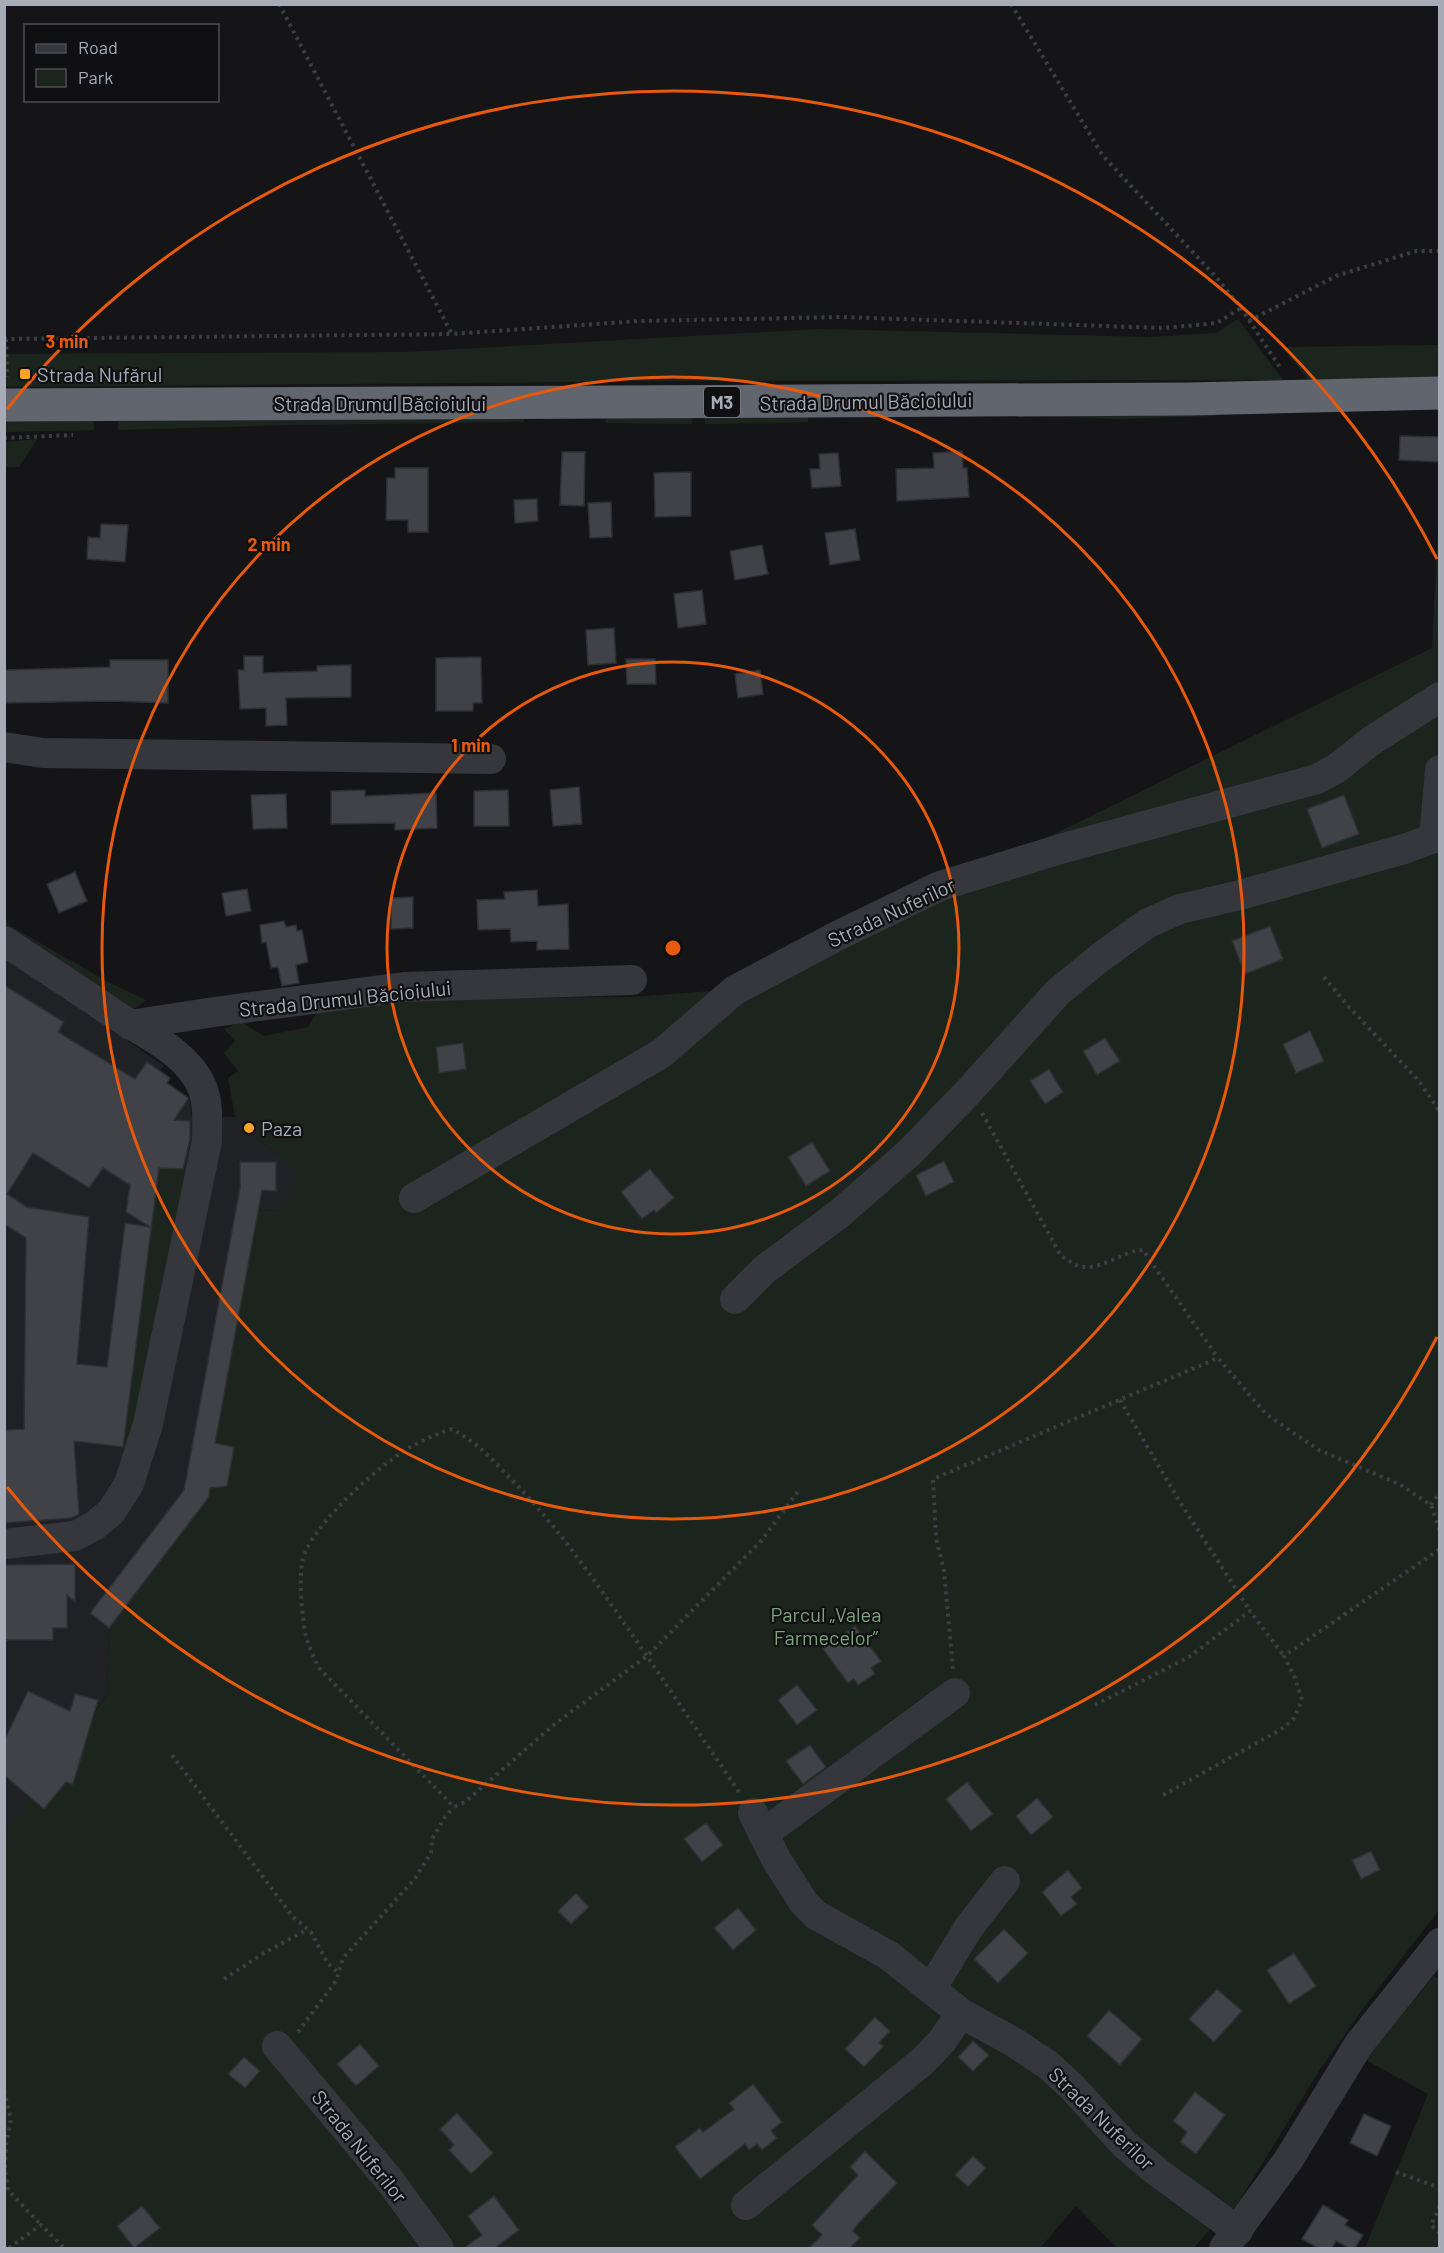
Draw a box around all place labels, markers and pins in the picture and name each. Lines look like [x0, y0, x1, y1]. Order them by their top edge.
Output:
place label: Strada Nufărul [37, 362, 162, 386]
marker: Strada Nufărul [18, 367, 32, 381]
centre of rings [663, 938, 683, 958]
place label: Paza [261, 1116, 302, 1140]
marker: Paza [242, 1121, 256, 1135]

